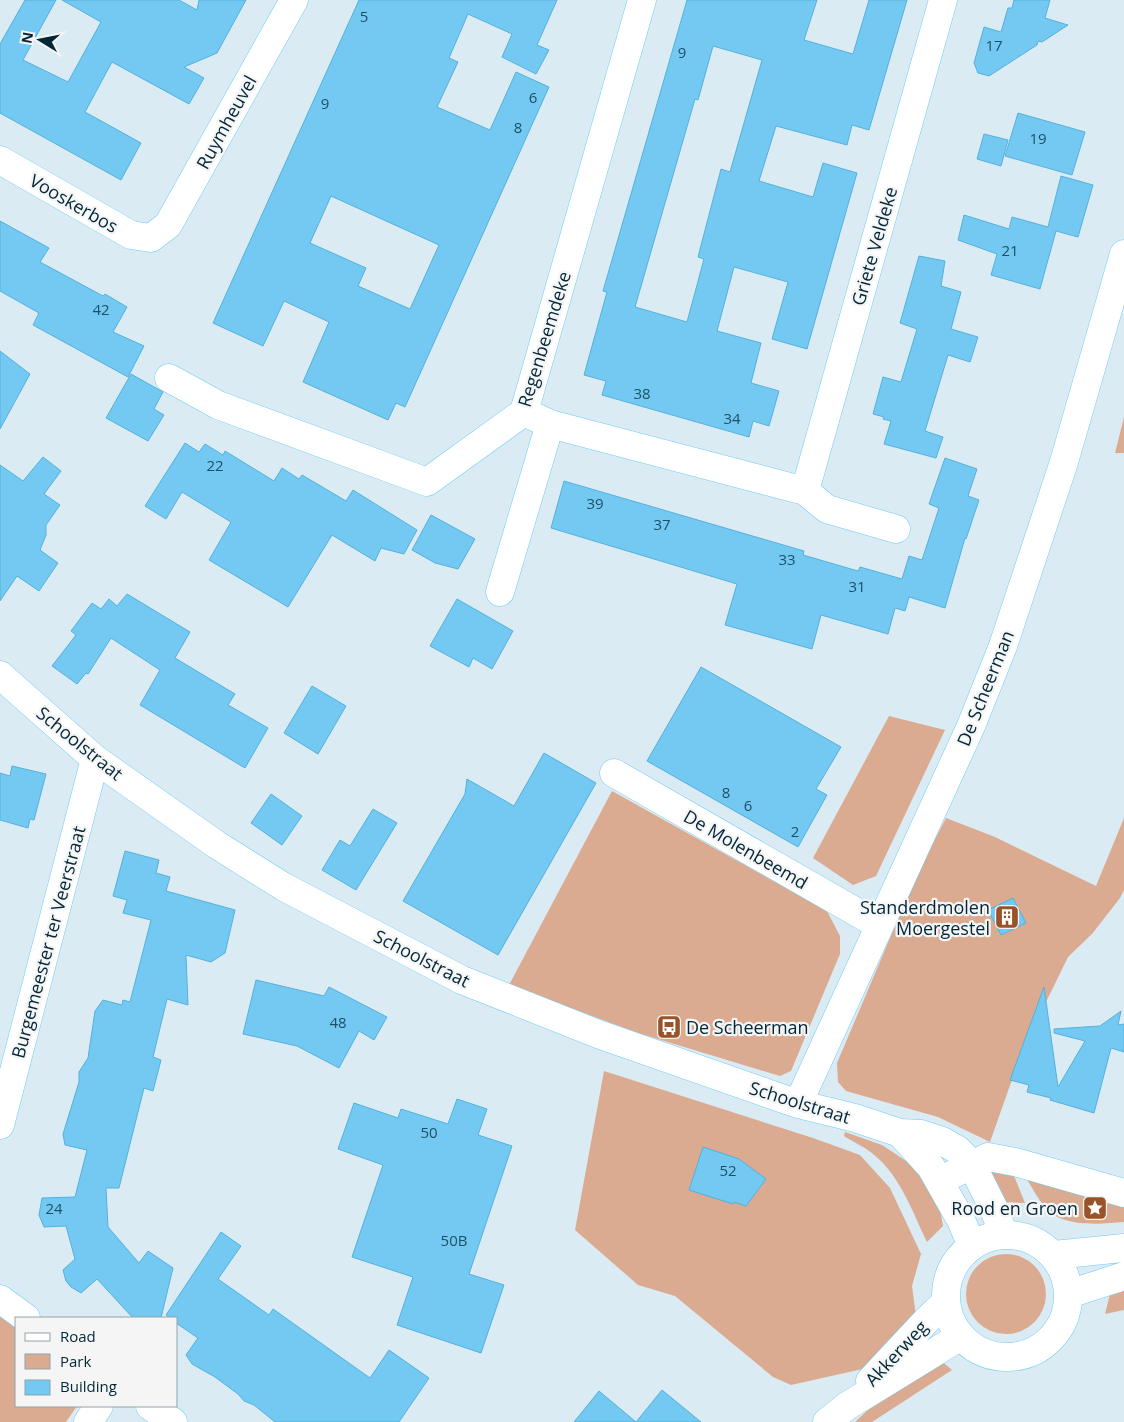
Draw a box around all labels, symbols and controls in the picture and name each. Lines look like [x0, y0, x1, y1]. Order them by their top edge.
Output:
house number: 5 [360, 6, 368, 26]
north arrow [15, 15, 65, 65]
text: N [16, 30, 37, 45]
house number: 17 [985, 35, 1003, 55]
house number: 9 [678, 42, 686, 62]
street label: Ruymheuvel [190, 71, 262, 173]
house number: 6 [529, 87, 537, 107]
house number: 9 [321, 93, 329, 113]
house number: 8 [514, 117, 522, 137]
house number: 19 [1029, 128, 1047, 148]
street label: Vooskerbos [25, 168, 123, 238]
street label: Griete Veldeke [846, 184, 902, 308]
house number: 21 [1001, 240, 1019, 260]
street label: Regenbeemdeke [512, 268, 576, 410]
house number: 42 [92, 299, 110, 319]
house number: 38 [633, 383, 651, 403]
house number: 34 [723, 408, 741, 428]
house number: 22 [206, 455, 224, 475]
house number: 39 [586, 493, 604, 513]
house number: 37 [653, 514, 671, 534]
house number: 33 [778, 549, 796, 569]
house number: 31 [848, 576, 866, 596]
street label: De Scheerman [951, 627, 1019, 749]
street label: Schoolstraat [32, 701, 128, 785]
house number: 8 [722, 782, 730, 802]
house number: 6 [744, 795, 752, 815]
street label: De Molenbeemd [680, 804, 812, 894]
house number: 2 [791, 821, 799, 841]
street label: Burgemeester ter Veerstraat [5, 823, 91, 1061]
place label: Standerdmolen Moergestel [860, 895, 990, 940]
building icon: Standerdmolen Moergestel [994, 904, 1020, 930]
street label: Schoolstraat [370, 924, 474, 992]
house number: 48 [329, 1012, 347, 1032]
bus stop icon: De Scheerman [656, 1014, 682, 1040]
place label: De Scheerman [686, 1015, 809, 1039]
street label: Schoolstraat [747, 1075, 853, 1129]
house number: 50 [420, 1122, 438, 1142]
house number: 52 [719, 1160, 737, 1180]
place icon: Rood en Groen [1082, 1195, 1108, 1221]
place label: Rood en Groen [951, 1196, 1078, 1220]
house number: 24 [45, 1198, 63, 1218]
house number: 50B [441, 1230, 467, 1250]
street label: Akkerweg [859, 1315, 933, 1391]
legend [15, 1317, 178, 1407]
text: Road [60, 1326, 96, 1346]
text: Park [60, 1351, 91, 1371]
text: Building [60, 1376, 117, 1396]

